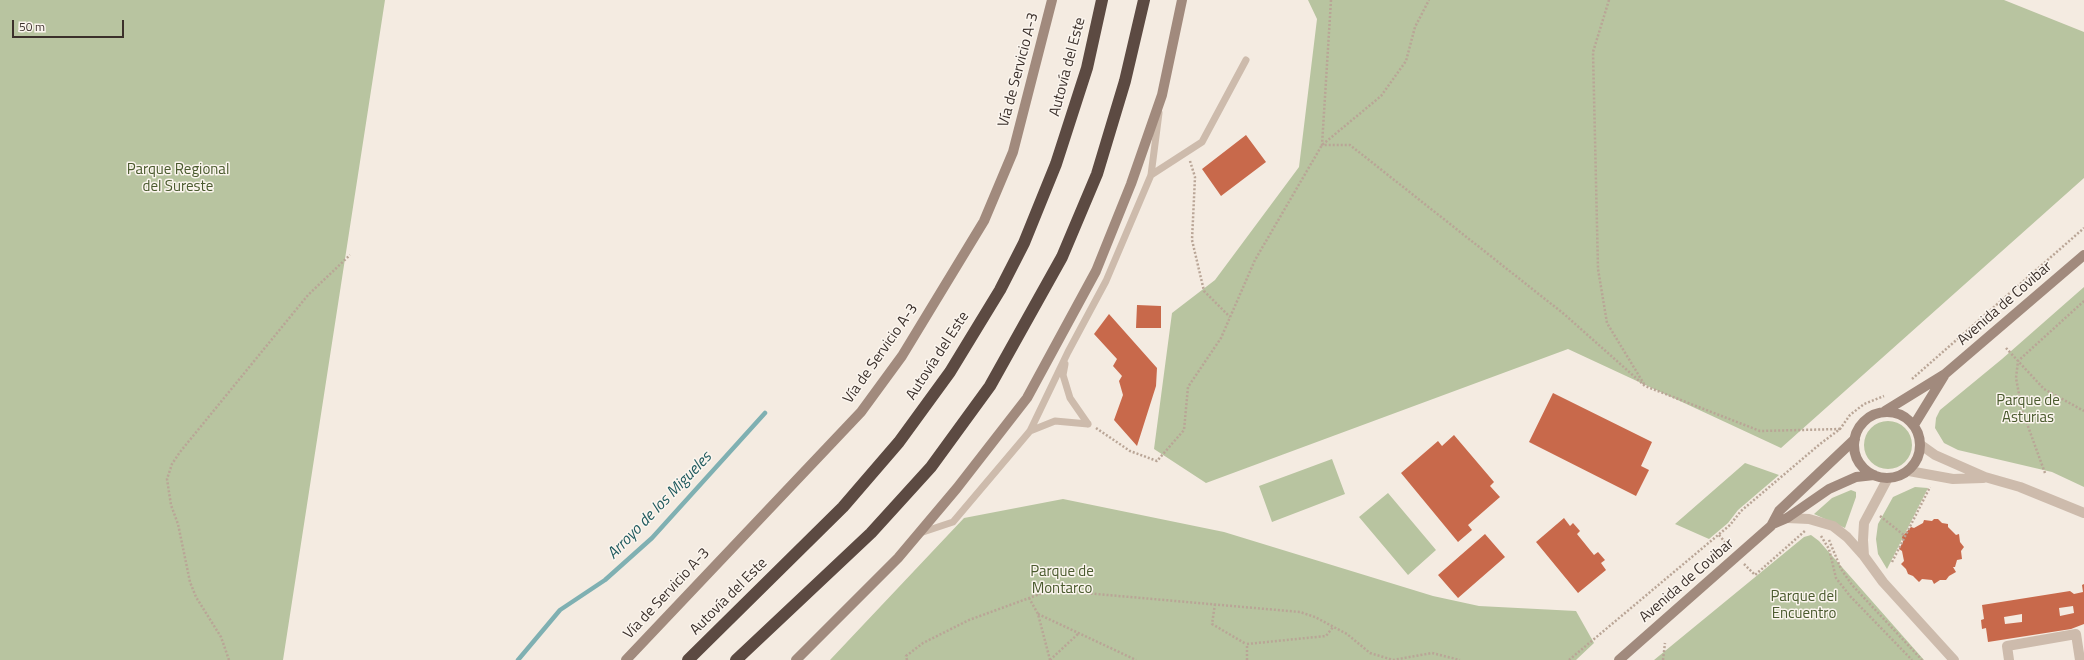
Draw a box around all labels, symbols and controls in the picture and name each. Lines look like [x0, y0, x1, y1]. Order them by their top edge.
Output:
street label: Vía de Servicio A-3 [995, 11, 1043, 129]
scale bar [14, 12, 126, 38]
street label: Autovía del Este [1046, 16, 1090, 118]
text: 50 m [19, 17, 45, 36]
park label: Parque Regional del Sureste [127, 161, 229, 196]
street label: Avenida de Covibar [1954, 258, 2056, 350]
street label: Vía de Servicio A-3 [840, 301, 922, 407]
street label: Autovía del Este [903, 308, 973, 404]
park label: Parque de Asturias [1996, 392, 2060, 427]
water label: Arroyo de los Migueles [604, 448, 716, 564]
street label: Avenida de Covibar [1636, 535, 1738, 627]
street label: Vía de Servicio A-3 [620, 545, 714, 643]
street label: Autovía del Este [687, 555, 771, 639]
park label: Parque de Montarco [1030, 563, 1094, 598]
park label: Parque del Encuentro [1770, 588, 1838, 623]

